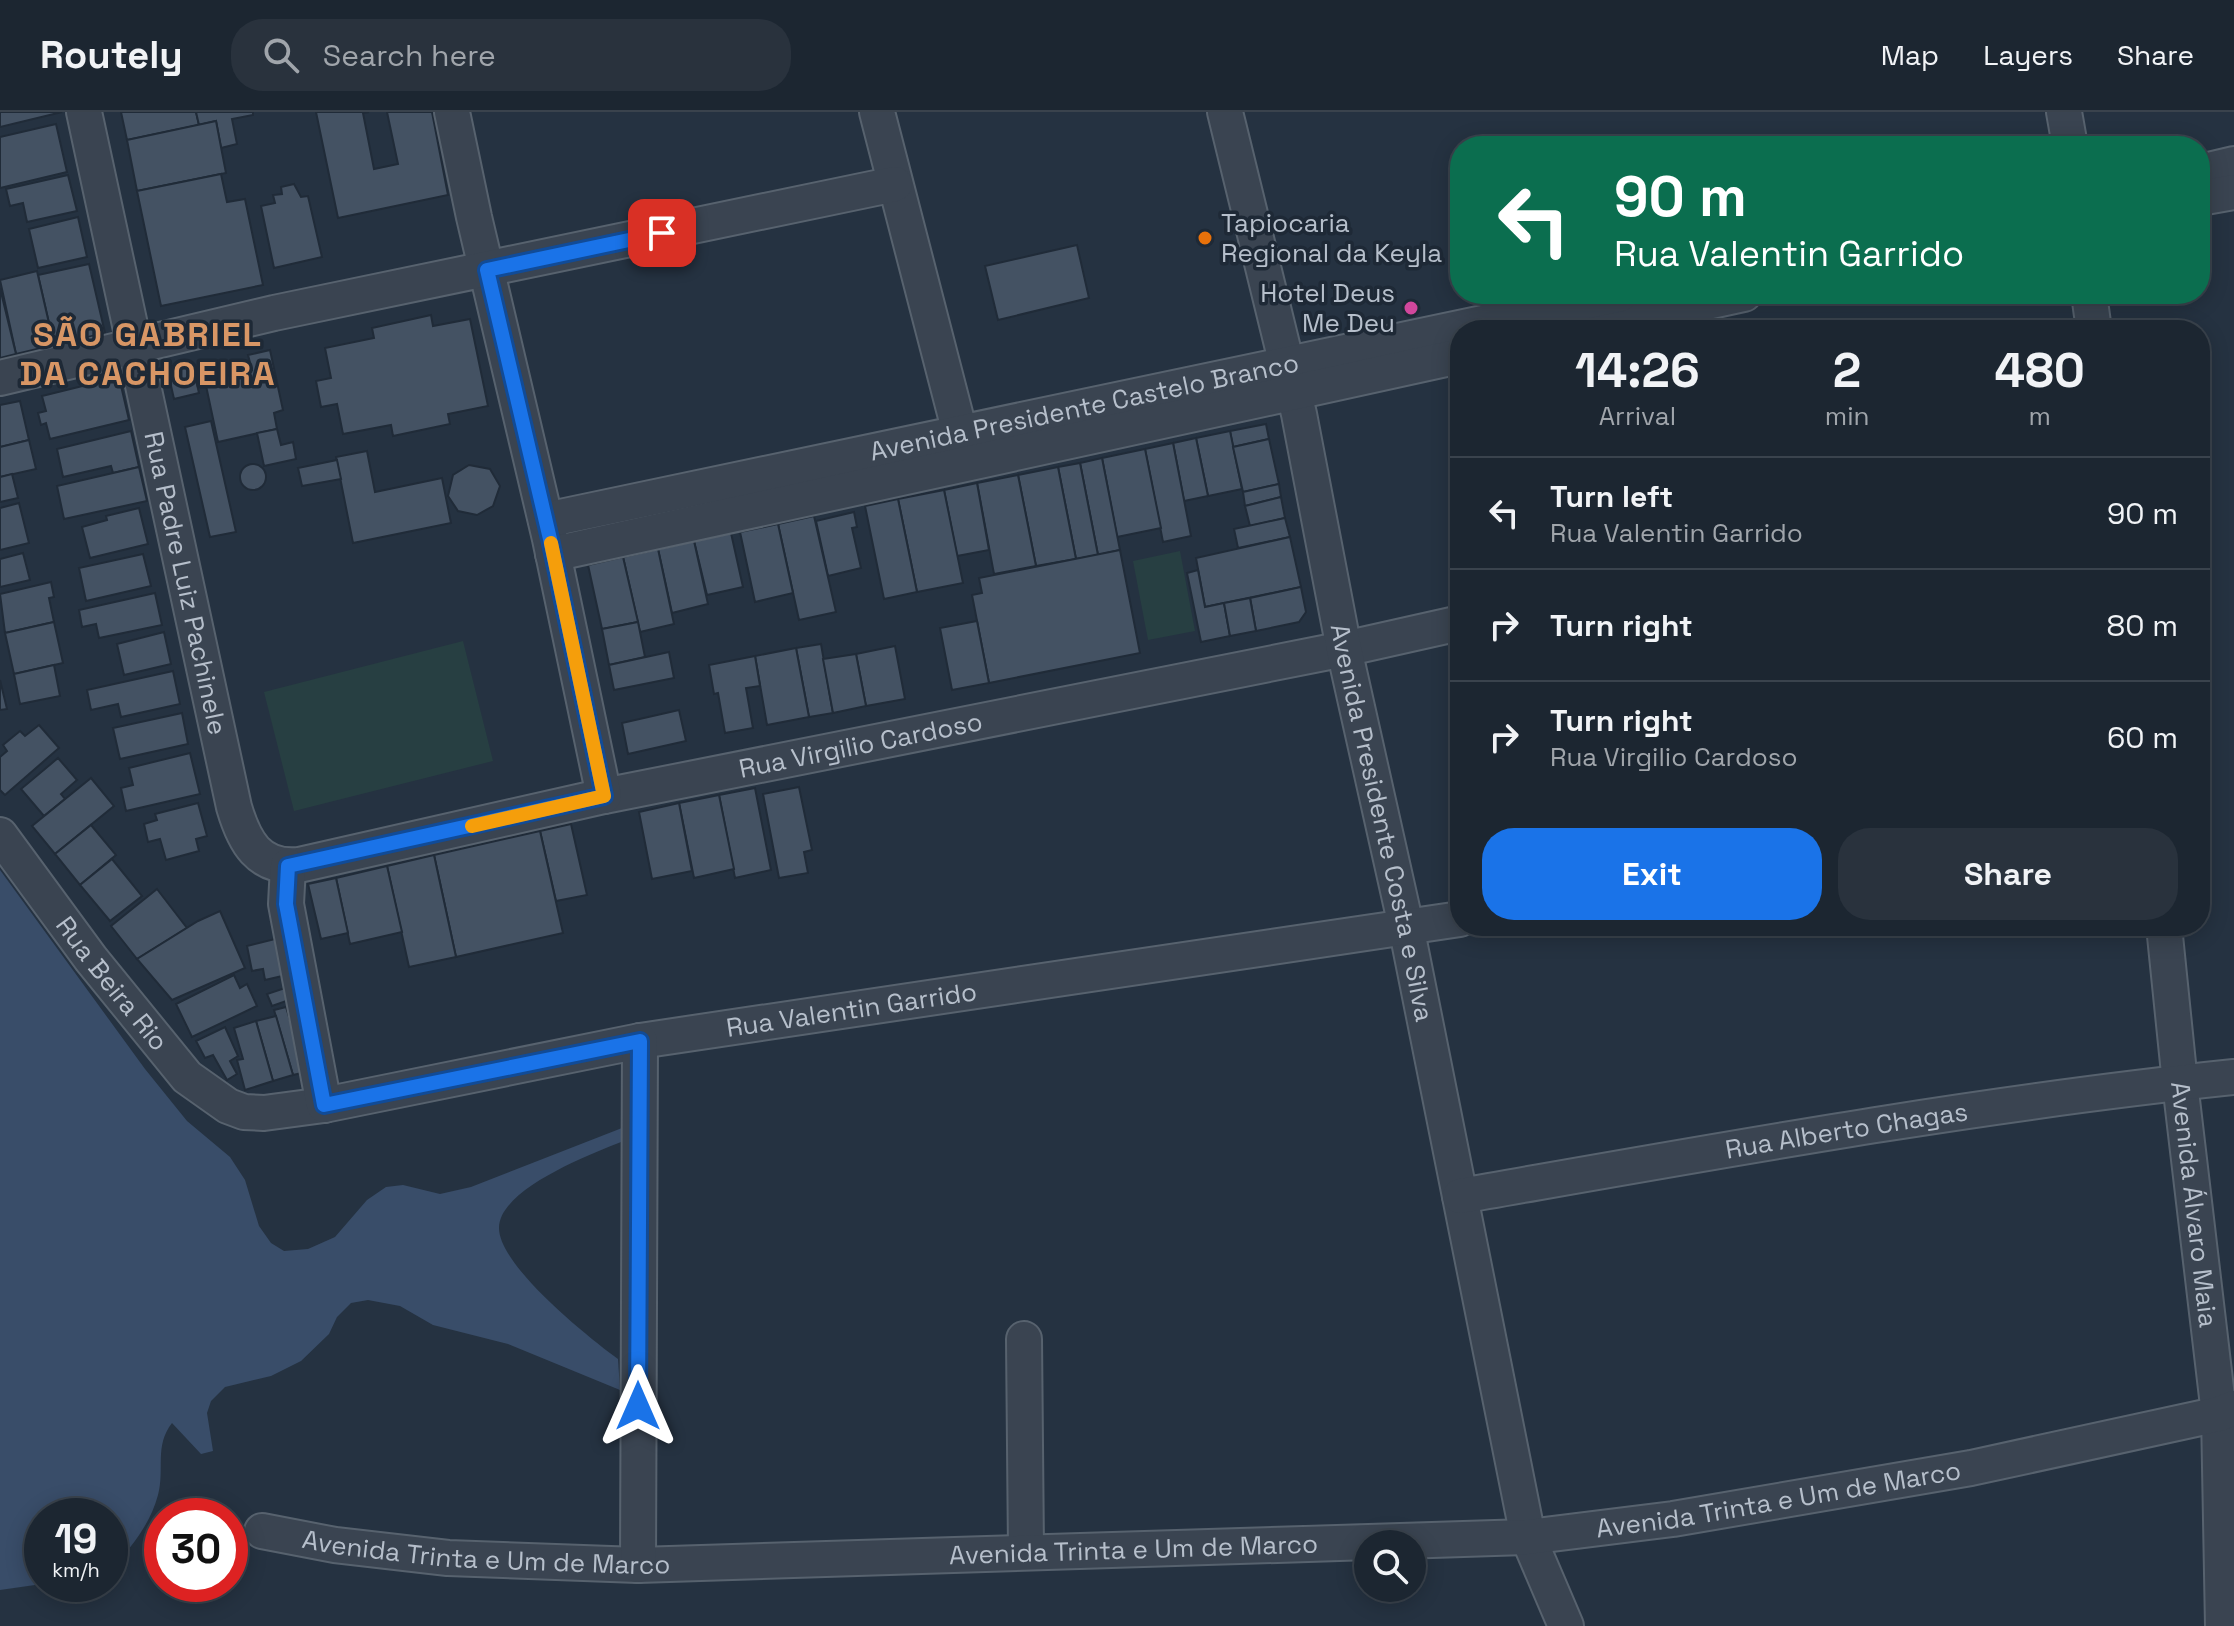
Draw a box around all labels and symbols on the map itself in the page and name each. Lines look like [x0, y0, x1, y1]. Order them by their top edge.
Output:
pin [628, 199, 696, 267]
place label: Tapiocaria Regional da Keyla [1221, 206, 1442, 270]
marker: Tapiocaria Regional da Keyla [1196, 229, 1214, 247]
place label: Hotel Deus Me Deu [1260, 276, 1395, 340]
marker: Hotel Deus Me Deu [1402, 299, 1420, 317]
district label: SÃO GABRIEL DA CACHOEIRA [19, 313, 277, 395]
street label: Avenida Presidente Castelo Branco [867, 345, 1302, 468]
street label: Rua Padre Luiz Pachinele [136, 428, 235, 738]
street label: Avenida Presidente Costa e Silva [1323, 621, 1442, 1025]
street label: Rua Virgilio Cardoso [736, 704, 985, 786]
street label: Rua Beira Rio [48, 909, 176, 1058]
street label: Rua Valentin Garrido [724, 974, 979, 1045]
street label: Avenida Álvaro Maia [2163, 1079, 2226, 1329]
street label: Rua Alberto Chagas [1723, 1094, 1970, 1167]
position arrow [596, 1364, 680, 1448]
street label: Avenida Trinta e Um de Marco [1594, 1453, 1964, 1545]
speed limit sign: 30 [144, 1498, 248, 1602]
street label: Avenida Trinta e Um de Marco [299, 1522, 671, 1582]
street label: Avenida Trinta e Um de Marco [948, 1527, 1319, 1572]

